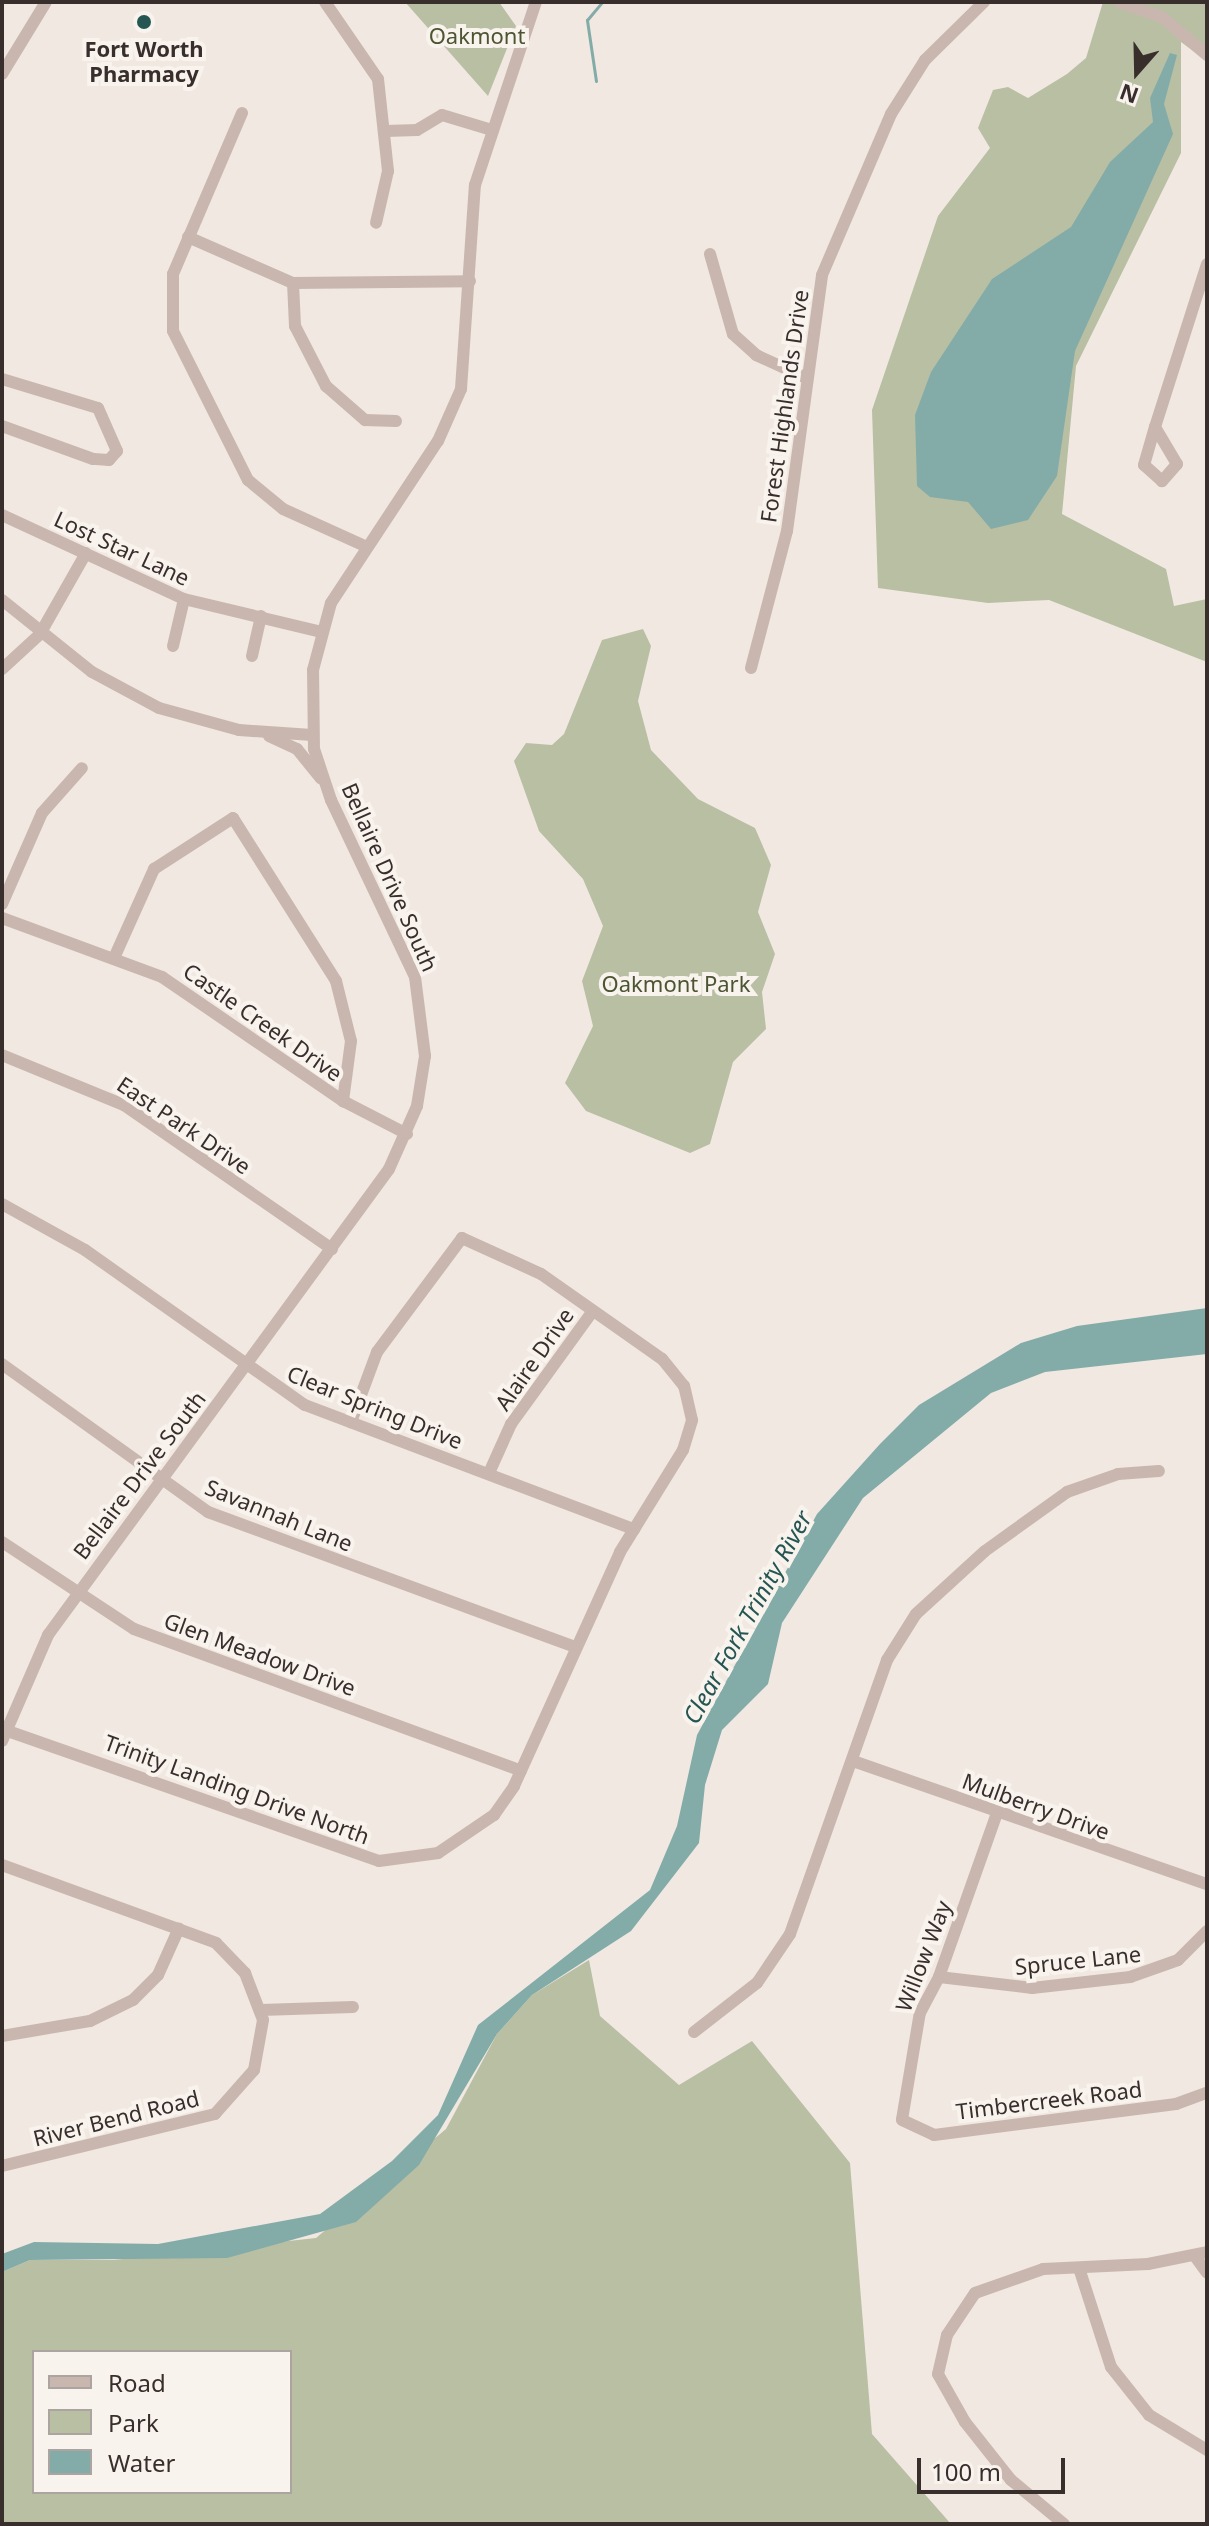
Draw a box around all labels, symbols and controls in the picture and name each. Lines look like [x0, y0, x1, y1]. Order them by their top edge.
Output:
marker: Fort Worth Pharmacy [135, 13, 153, 31]
park label: Oakmont [429, 23, 525, 49]
north arrow [1097, 32, 1177, 112]
place label: Fort Worth Pharmacy [84, 35, 204, 86]
text: N [1115, 77, 1142, 112]
street label: Forest Highlands Drive [755, 288, 813, 524]
street label: Lost Star Lane [50, 505, 194, 591]
street label: Bellaire Drive South [337, 779, 443, 975]
street label: Castle Creek Drive [179, 957, 347, 1087]
park label: Oakmont Park [602, 971, 750, 997]
street label: East Park Drive [112, 1071, 256, 1179]
street label: Alaire Drive [489, 1303, 579, 1415]
street label: Clear Spring Drive [283, 1360, 467, 1454]
street label: Bellaire Drive South [67, 1386, 211, 1564]
street label: Savannah Lane [201, 1473, 357, 1557]
water label: Clear Fork Trinity River [676, 1505, 818, 1729]
street label: Glen Meadow Drive [161, 1607, 359, 1701]
street label: Trinity Landing Drive North [101, 1729, 373, 1849]
street label: Mulberry Drive [959, 1767, 1113, 1845]
street label: Willow Way [890, 1897, 956, 2015]
street label: Spruce Lane [1014, 1940, 1142, 1980]
street label: Timbercreek Road [954, 2075, 1144, 2125]
street label: River Bend Road [30, 2085, 202, 2151]
legend [32, 2350, 292, 2494]
text: Road [108, 2366, 166, 2399]
text: Park [108, 2406, 159, 2439]
scale bar [921, 2442, 1069, 2492]
text: Water [108, 2446, 175, 2479]
text: 100 m [931, 2455, 1001, 2488]

